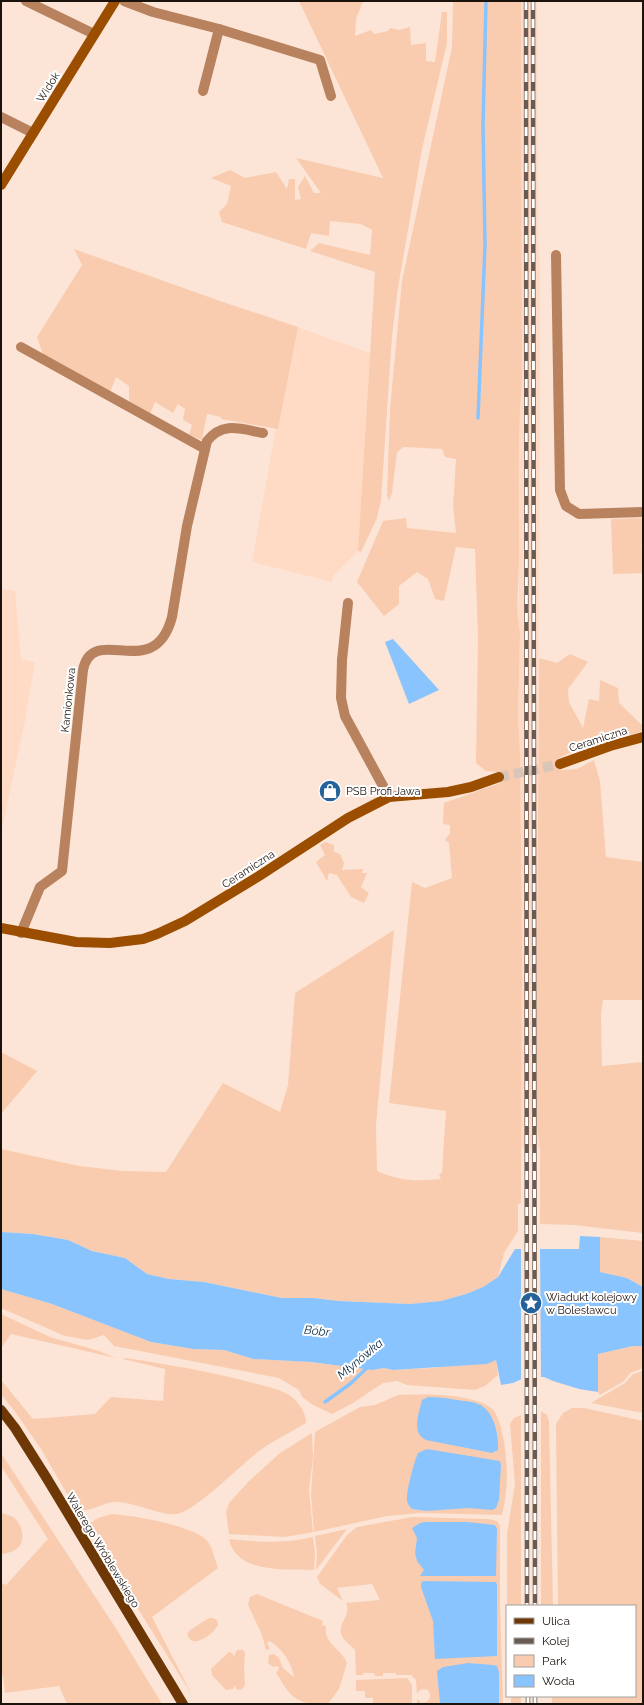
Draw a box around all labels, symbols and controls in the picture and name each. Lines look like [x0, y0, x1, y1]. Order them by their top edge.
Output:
street label: Widok [34, 70, 63, 105]
street label: Kamionkowa [59, 667, 78, 733]
street label: Ceramiczna [568, 724, 629, 755]
shop icon: PSB Profi Jawa [317, 778, 343, 804]
place label: PSB Profi Jawa [346, 785, 421, 798]
street label: Ceramiczna [219, 848, 277, 891]
place icon: Wiadukt kolejowy w Bolesławcu [518, 1290, 544, 1316]
place label: Wiadukt kolejowy w Bolesławcu [546, 1291, 637, 1317]
water label: Bóbr [304, 1323, 331, 1339]
water label: Młynówka [334, 1336, 386, 1382]
street label: Walerego Wróblewskiego [63, 1490, 142, 1610]
legend [506, 1605, 636, 1697]
text: Ulica [542, 1614, 570, 1628]
text: Kolej [542, 1634, 570, 1648]
text: Park [542, 1654, 567, 1668]
text: Woda [542, 1674, 575, 1688]

